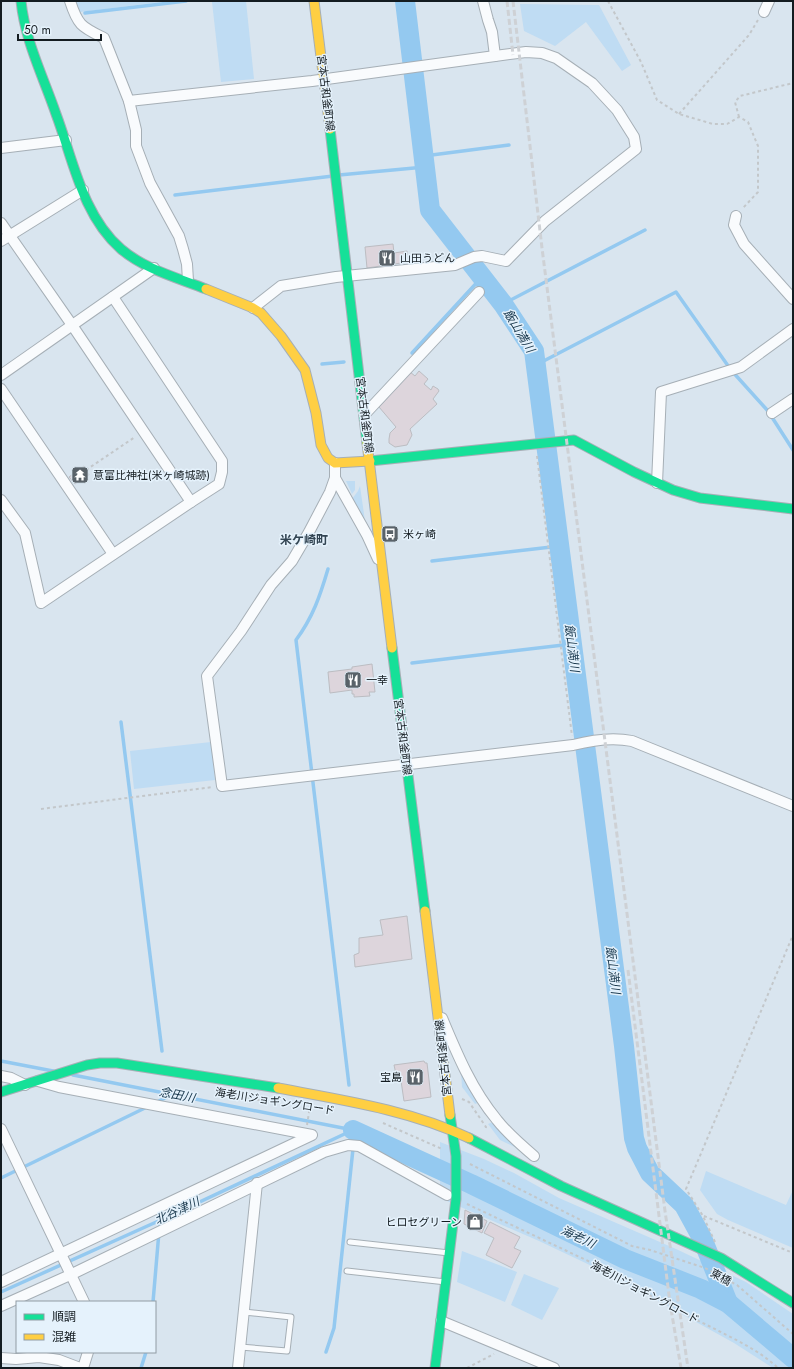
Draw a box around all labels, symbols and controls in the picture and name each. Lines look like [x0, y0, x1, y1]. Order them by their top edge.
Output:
scale bar [18, 16, 101, 42]
text: 50 m [24, 21, 51, 39]
street label: 宮本古和釜町線 [313, 54, 339, 132]
restaurant icon: 山田うどん [377, 248, 397, 268]
place label: 山田うどん [400, 250, 455, 266]
water label: 飯山満川 [499, 306, 540, 358]
street label: 宮本古和釜町線 [352, 376, 378, 454]
temple icon: 意富比神社(米ヶ崎城跡) [70, 465, 90, 485]
place label: 意富比神社(米ヶ崎城跡) [93, 467, 210, 483]
bus stop icon: 米ヶ崎 [380, 524, 400, 544]
place label: 米ヶ崎 [403, 526, 436, 542]
district label: 米ケ崎町 [280, 531, 328, 549]
water label: 飯山満川 [560, 623, 584, 675]
restaurant icon: 一幸 [343, 670, 363, 690]
place label: 一幸 [366, 672, 388, 688]
street label: 宮本古和釜町線 [390, 698, 416, 776]
water label: 飯山満川 [601, 945, 625, 997]
street label: 宮本古和釜町線 [431, 1019, 455, 1097]
restaurant icon: 宝島 [405, 1067, 425, 1087]
place label: 宝島 [380, 1069, 402, 1085]
water label: 念田川 [158, 1083, 198, 1108]
street label: 海老川ジョギングロード [214, 1084, 336, 1118]
water label: 北谷津川 [151, 1192, 204, 1229]
shop icon: ヒロセグリーン [465, 1212, 485, 1232]
place label: ヒロセグリーン [386, 1214, 462, 1230]
water label: 海老川 [558, 1221, 600, 1254]
street label: 海老川ジョギングロード [588, 1257, 702, 1327]
street label: 東橋 [708, 1265, 734, 1289]
legend [16, 1301, 156, 1353]
text: 順調 [52, 1308, 76, 1326]
text: 混雑 [52, 1328, 76, 1346]

